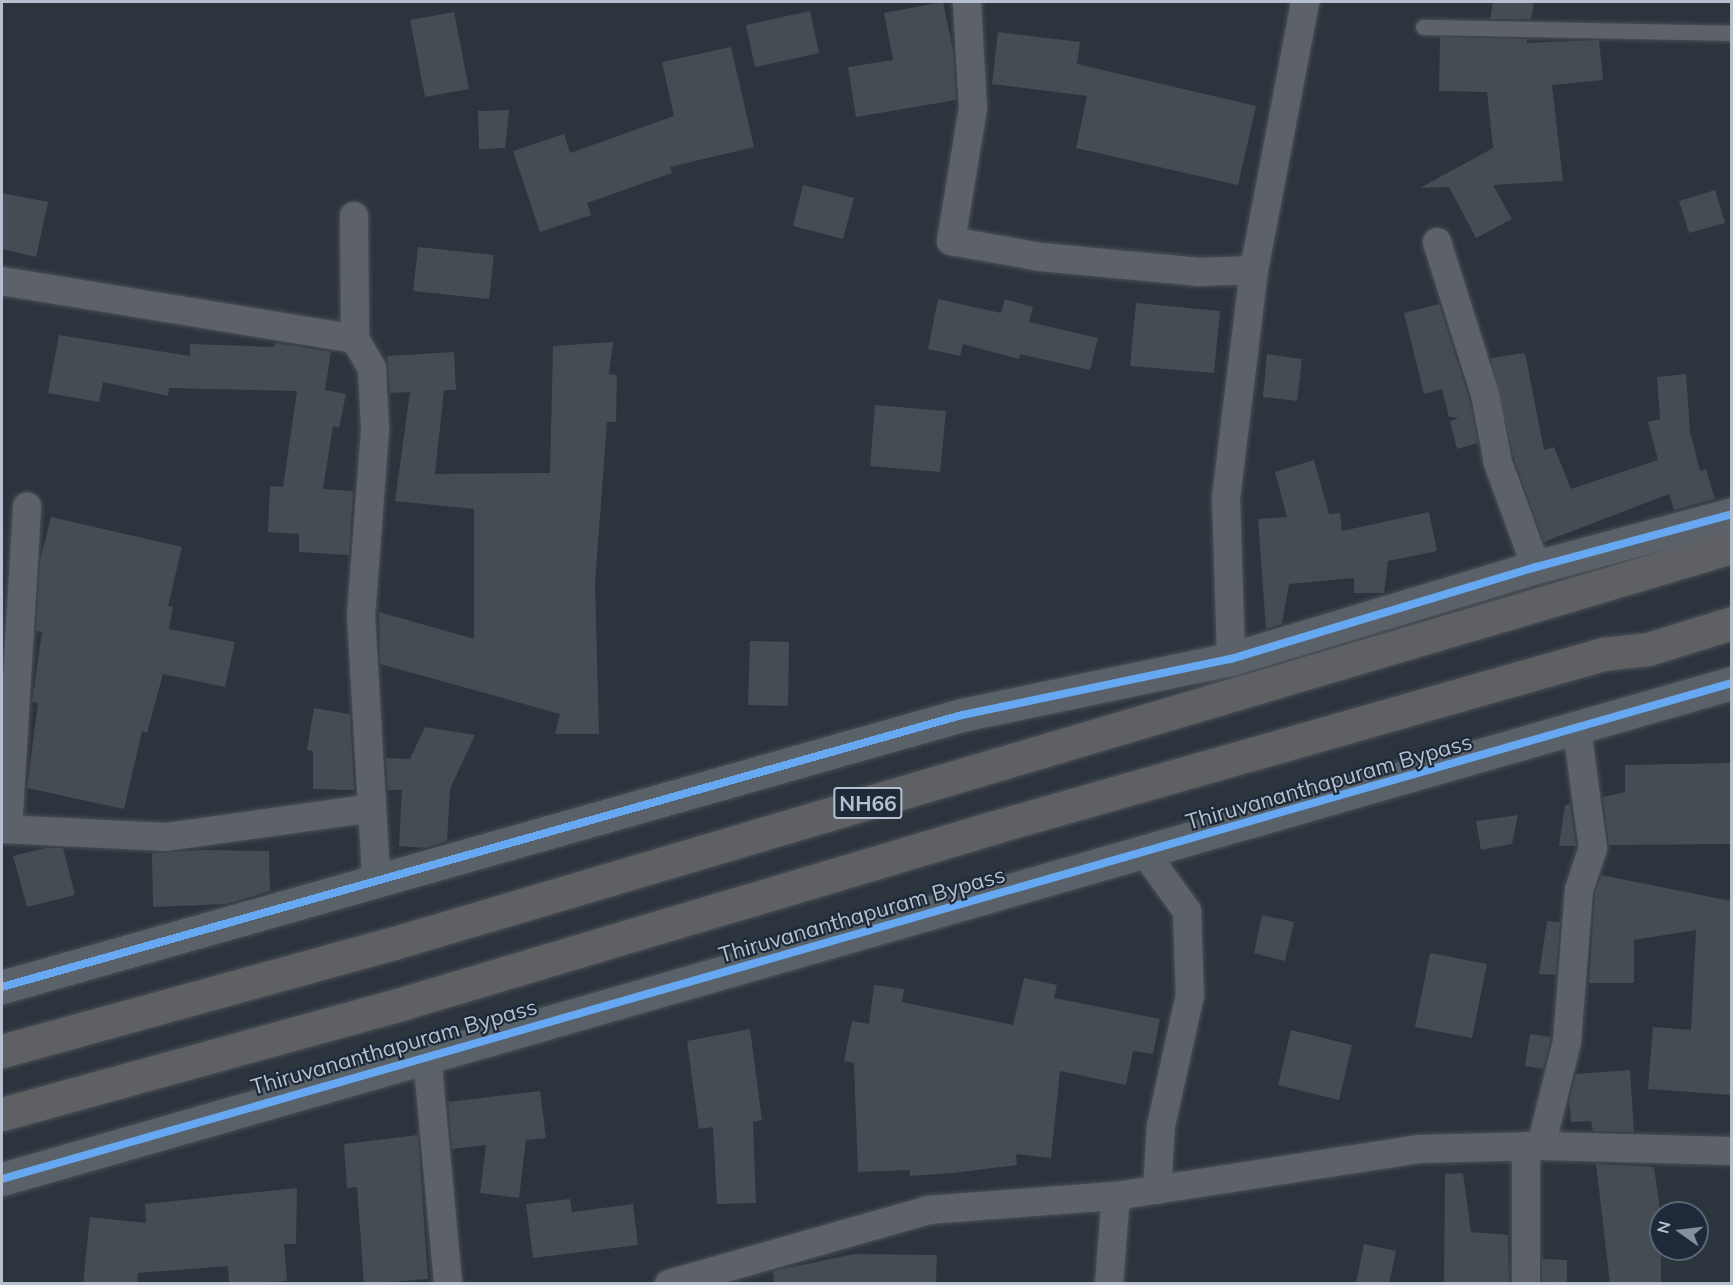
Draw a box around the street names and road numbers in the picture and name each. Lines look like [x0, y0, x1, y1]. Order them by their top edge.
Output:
street label: Thiruvananthapuram Bypass [1183, 728, 1475, 836]
road number: NH66 [832, 785, 904, 821]
street label: Thiruvananthapuram Bypass [716, 861, 1008, 969]
street label: Thiruvananthapuram Bypass [248, 993, 540, 1101]

